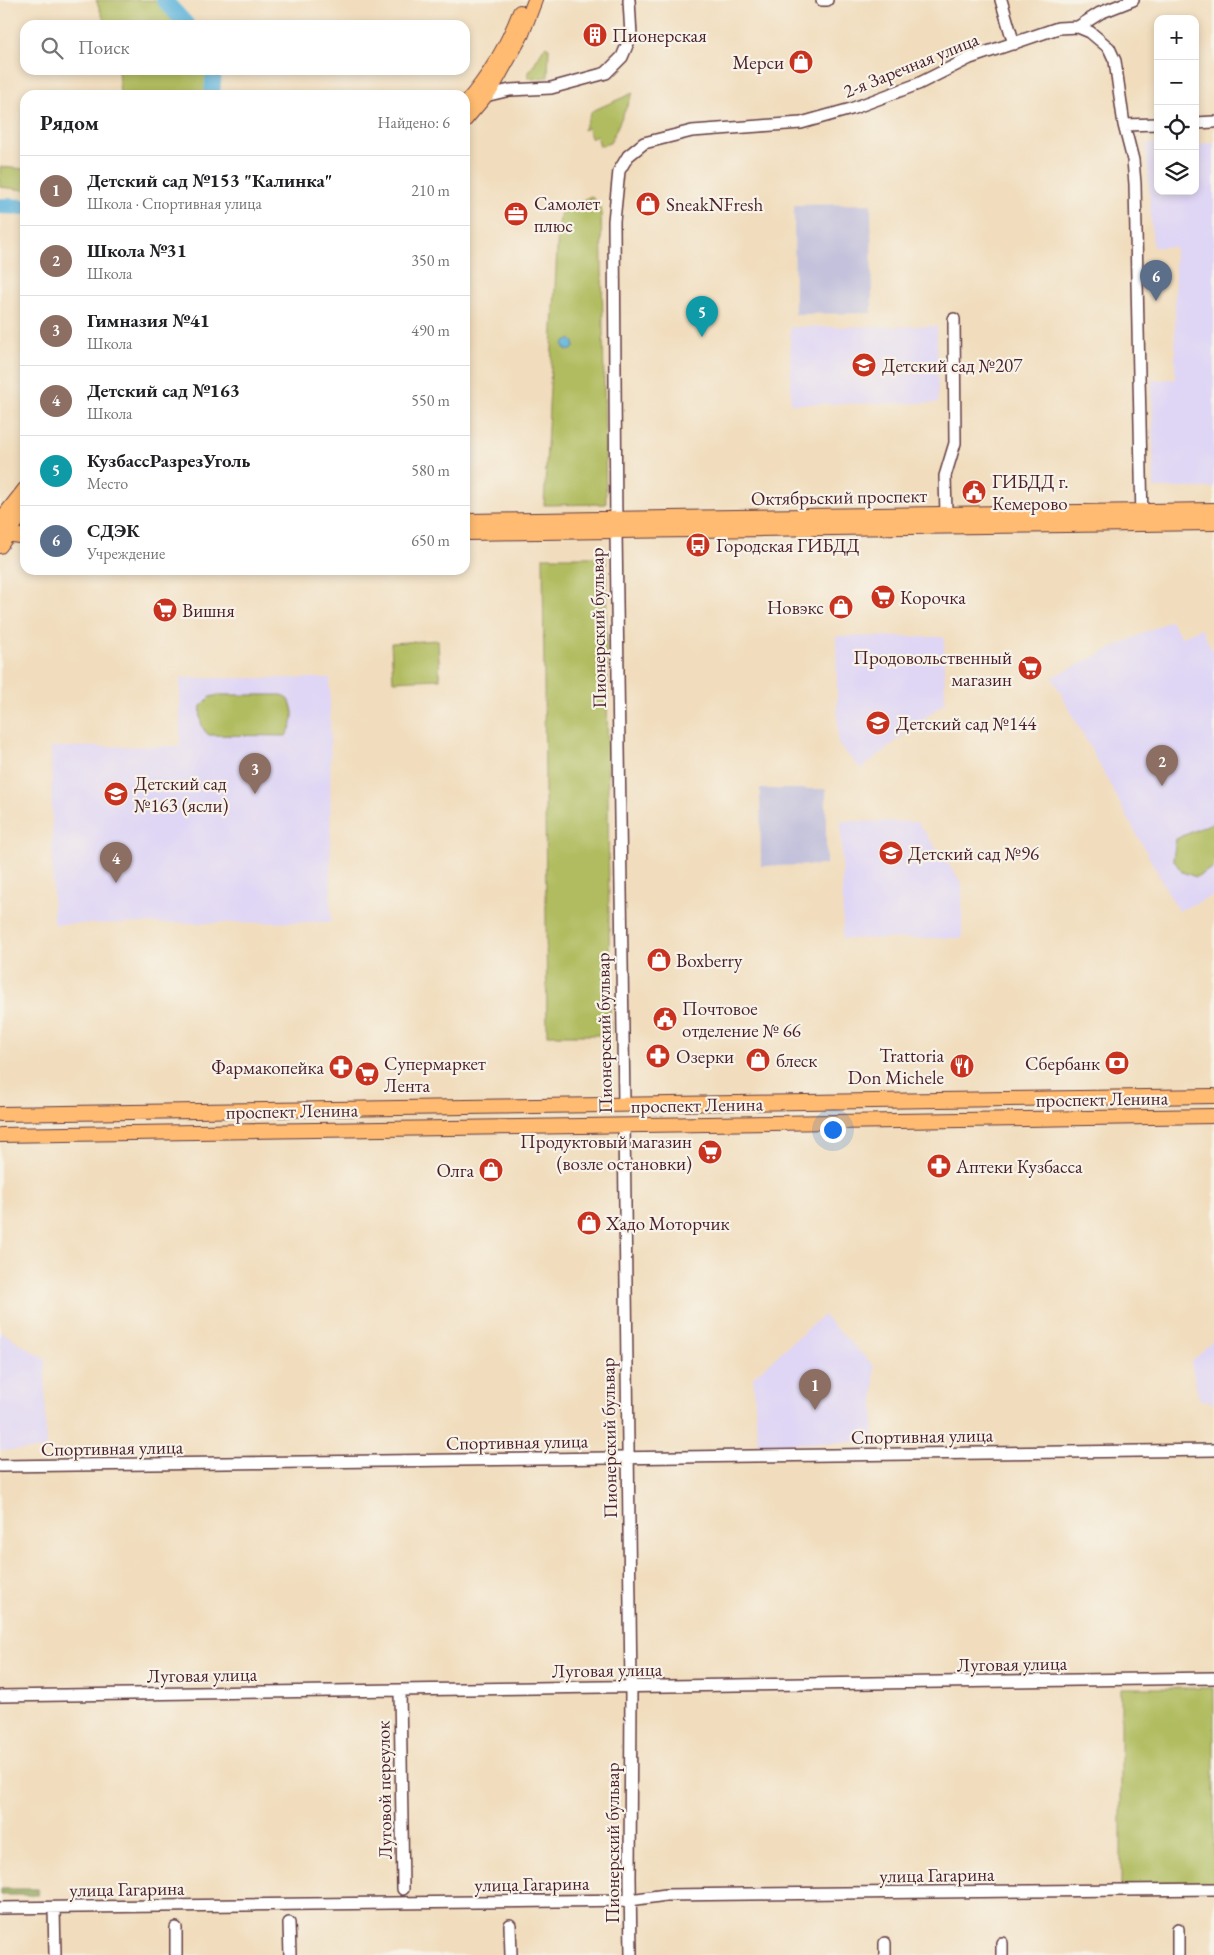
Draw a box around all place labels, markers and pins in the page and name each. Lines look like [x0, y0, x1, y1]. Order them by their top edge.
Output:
building icon: Пионерская [582, 22, 608, 48]
place label: Пионерская [612, 23, 707, 48]
shop icon: Мерси [788, 49, 814, 75]
place label: Мерси [733, 50, 784, 75]
place label: Самолет плюс [534, 191, 600, 238]
shop icon: SneakNFresh [635, 191, 661, 217]
place label: SneakNFresh [666, 192, 763, 217]
office icon: Самолет плюс [503, 201, 529, 227]
pin: 6 [1140, 260, 1172, 301]
pin: 5 [686, 296, 718, 337]
school or university icon: Детский сад №207 [851, 352, 877, 378]
place label: Детский сад №207 [882, 353, 1023, 378]
place label: ГИБДД г. Кемерово [992, 469, 1069, 516]
public building icon: ГИБДД г. Кемерово [961, 479, 987, 505]
bus stop icon: Городская ГИБДД [685, 532, 711, 558]
place label: Городская ГИБДД [716, 533, 860, 558]
supermarket icon: Корочка [870, 584, 896, 610]
place label: Корочка [900, 585, 966, 610]
shop icon: Новэкс [828, 594, 854, 620]
place label: Новэкс [767, 595, 824, 620]
supermarket icon: Вишня [152, 597, 178, 623]
place label: Вишня [182, 598, 235, 623]
place label: Продовольственный магазин [853, 645, 1012, 692]
supermarket icon: Продовольственный магазин [1017, 655, 1043, 681]
school or university icon: Детский сад №144 [865, 710, 891, 736]
place label: Детский сад №144 [896, 711, 1037, 736]
pin: 2 [1146, 745, 1178, 786]
pin: 3 [239, 753, 271, 794]
place label: Детский сад №163 (ясли) [134, 771, 229, 818]
school or university icon: Детский сад №163 (ясли) [103, 781, 129, 807]
school or university icon: Детский сад №96 [878, 840, 904, 866]
place label: Детский сад №96 [908, 841, 1039, 866]
pin: 4 [100, 842, 132, 883]
shop icon: Boxberry [646, 947, 672, 973]
place label: Boxberry [676, 948, 743, 973]
place label: Почтовое отделение № 66 [682, 996, 801, 1043]
public building icon: Почтовое отделение № 66 [652, 1006, 678, 1032]
pharmacy icon: Озерки [645, 1043, 671, 1069]
place label: Trattoria Don Michele [848, 1043, 944, 1090]
place label: Озерки [676, 1044, 734, 1069]
shop icon: блеск [745, 1047, 771, 1073]
place label: блеск [776, 1048, 817, 1073]
bank icon: Сбербанк [1104, 1050, 1130, 1076]
place label: Супермаркет Лента [384, 1051, 486, 1098]
place label: Сбербанк [1025, 1051, 1100, 1076]
restaurant icon: Trattoria Don Michele [949, 1053, 975, 1079]
pharmacy icon: Фармакопейка [328, 1054, 354, 1080]
place label: Фармакопейка [211, 1055, 324, 1080]
supermarket icon: Супермаркет Лента [354, 1061, 380, 1087]
place label: Продуктовый магазин (возле остановки) [520, 1129, 692, 1176]
supermarket icon: Продуктовый магазин (возле остановки) [697, 1139, 723, 1165]
pharmacy icon: Аптеки Кузбасса [926, 1153, 952, 1179]
place label: Аптеки Кузбасса [955, 1154, 1083, 1179]
shop icon: Олга [478, 1157, 504, 1183]
place label: Олга [437, 1158, 474, 1183]
shop icon: Хадо Моторчик [576, 1210, 602, 1236]
place label: Хадо Моторчик [605, 1211, 730, 1236]
pin: 1 [799, 1369, 831, 1410]

